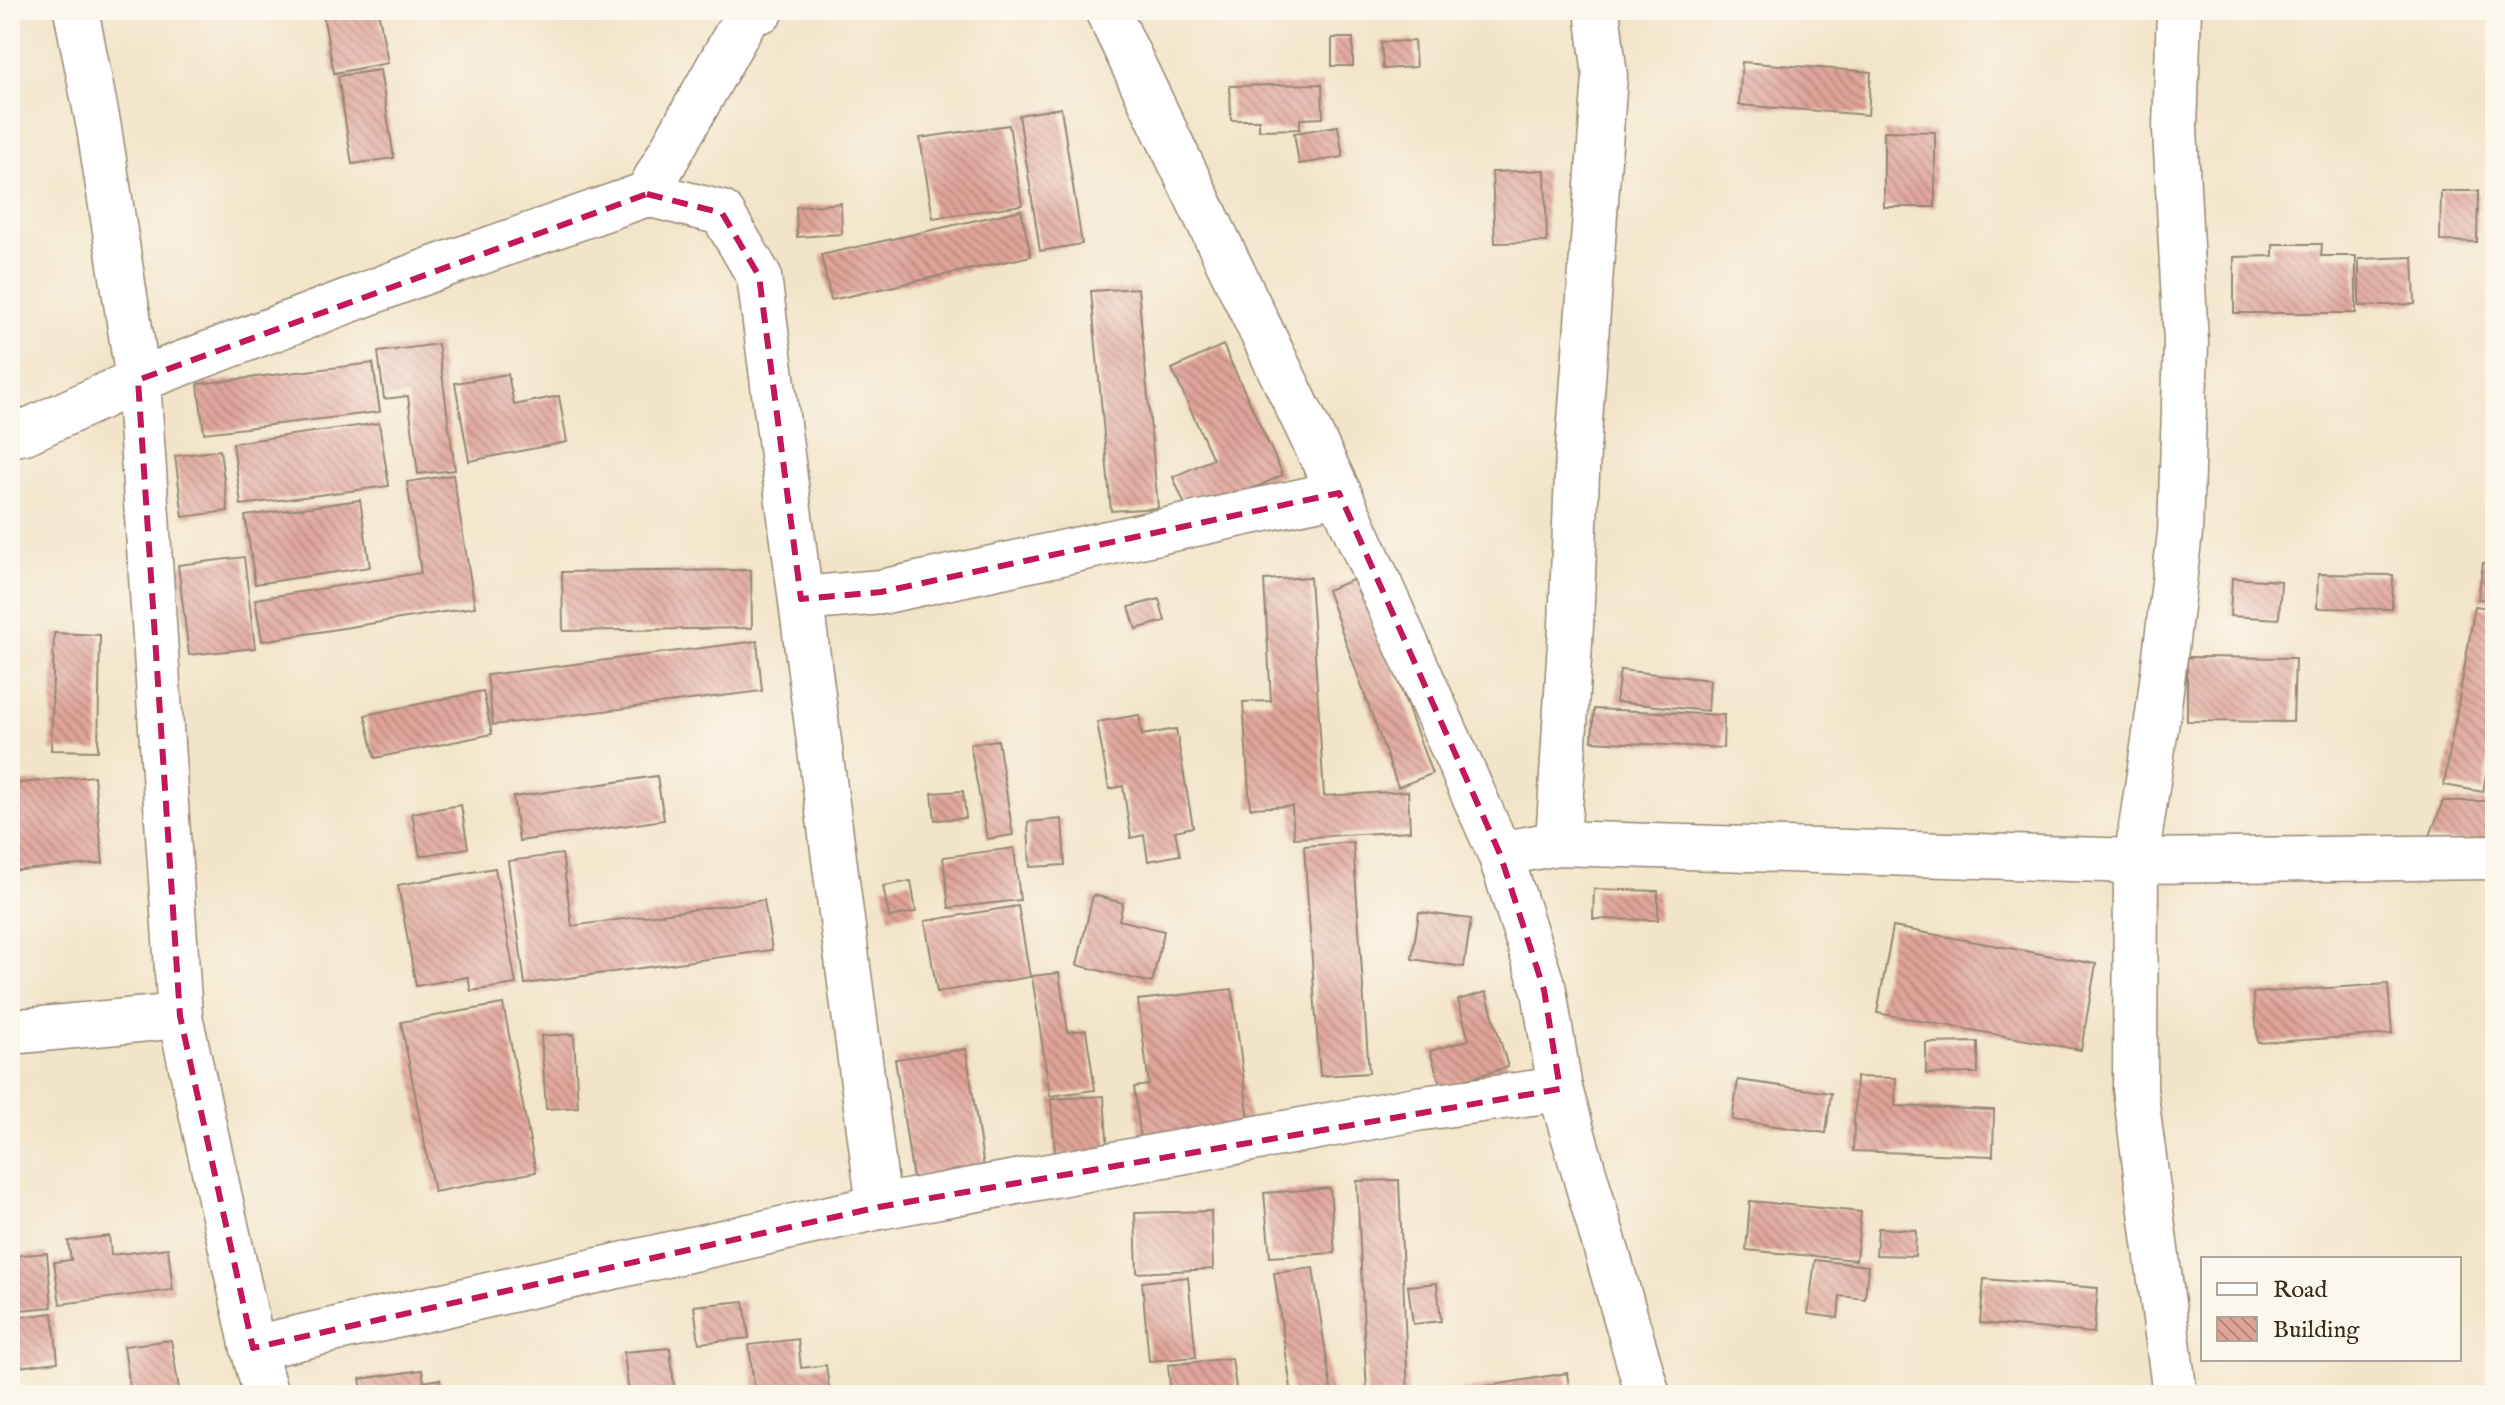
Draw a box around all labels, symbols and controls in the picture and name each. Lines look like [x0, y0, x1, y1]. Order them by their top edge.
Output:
legend [2201, 1257, 2461, 1361]
text: Road [2273, 1275, 2327, 1306]
text: Building [2273, 1315, 2360, 1346]

